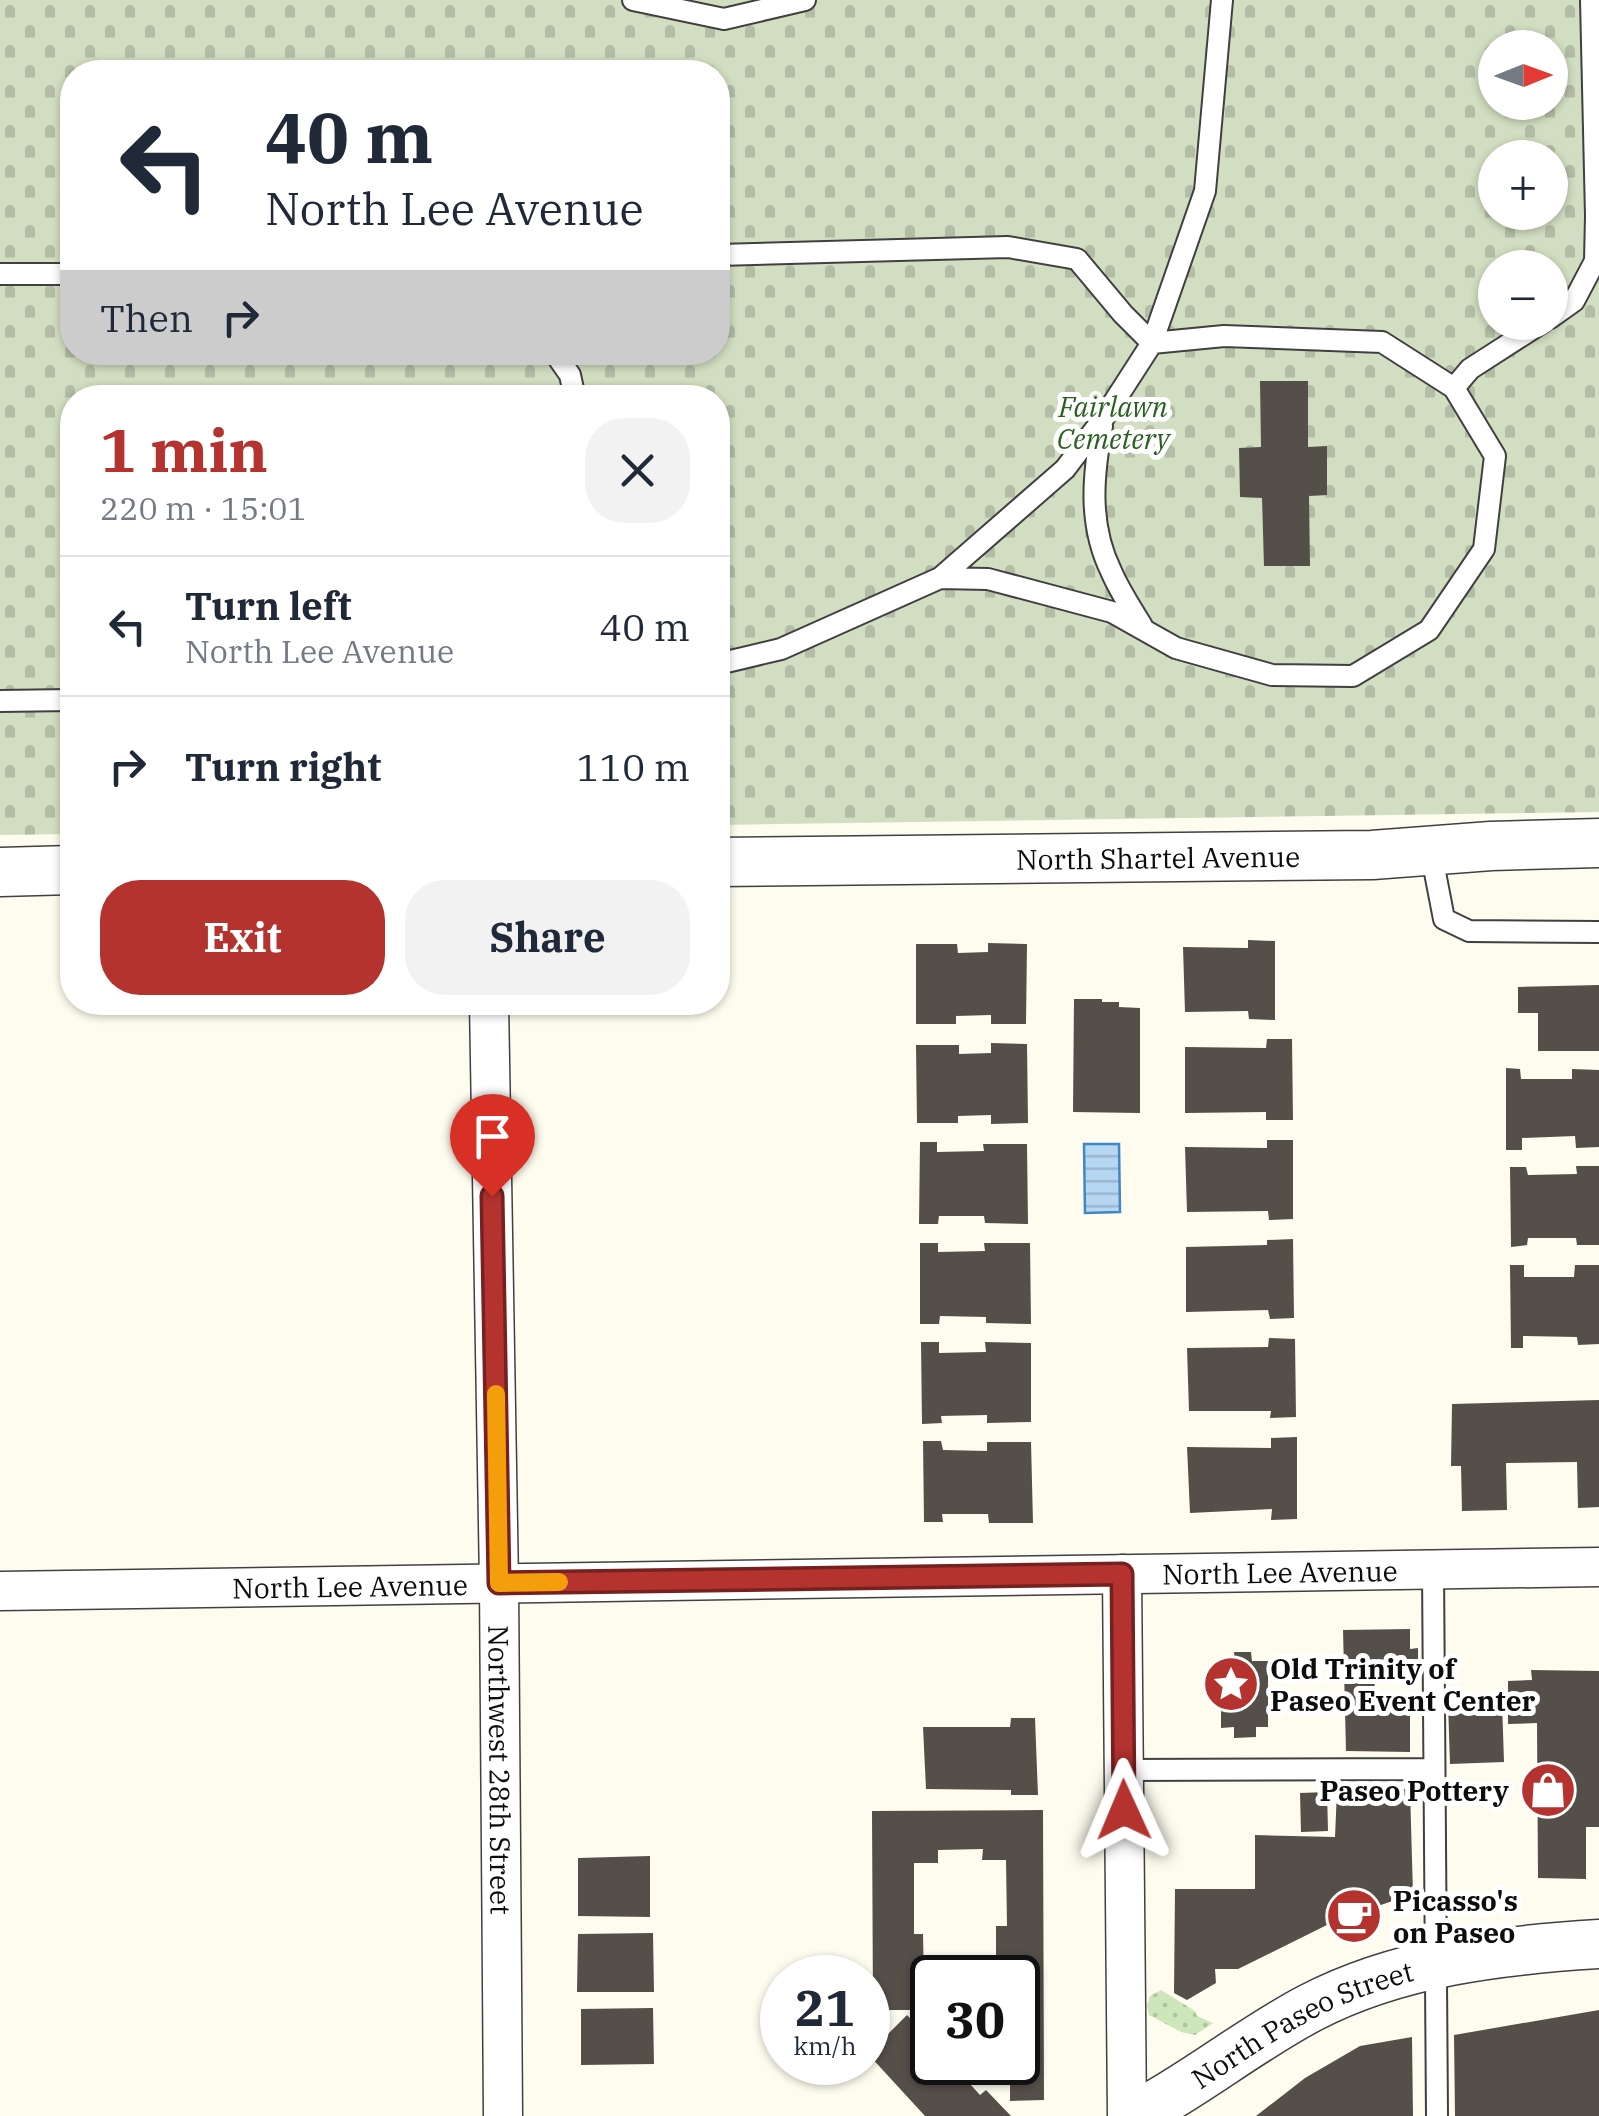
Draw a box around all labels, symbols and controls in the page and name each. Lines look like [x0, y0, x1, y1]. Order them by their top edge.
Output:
north arrow [1478, 30, 1568, 120]
map controls [1478, 30, 1568, 340]
text: 40 m [265, 91, 433, 182]
icon: left [100, 100, 230, 230]
button: + [1478, 140, 1568, 230]
text: North Lee Avenue [265, 179, 644, 237]
button: − [1478, 250, 1568, 340]
icon: right [213, 290, 268, 345]
text: Then [100, 293, 193, 342]
park label: Fairlawn Cemetery [1057, 388, 1172, 457]
text: 1 min [100, 410, 268, 489]
button: close [585, 418, 690, 523]
text: 220 m · 15:01 [100, 487, 307, 529]
text: Turn left [185, 581, 352, 630]
icon: left [100, 599, 155, 654]
text: 40 m [599, 602, 690, 651]
text: North Lee Avenue [185, 630, 454, 672]
icon: right [100, 739, 155, 794]
text: Turn right [185, 742, 381, 791]
text: 110 m [577, 742, 690, 791]
street label: North Shartel Avenue [1016, 837, 1300, 877]
button: Exit [100, 880, 385, 995]
button: Share [405, 880, 690, 995]
pin [450, 1094, 535, 1197]
icon: arrive [465, 1109, 520, 1164]
street label: North Lee Avenue [1162, 1552, 1398, 1592]
street label: North Lee Avenue [232, 1565, 468, 1606]
street label: Northwest 28th Street [481, 1625, 520, 1915]
place label: Old Trinity of Paseo Event Center [1270, 1650, 1535, 1719]
place icon: Old Trinity of Paseo Event Center [1201, 1654, 1261, 1714]
position arrow [1072, 1758, 1176, 1862]
shop icon: Paseo Pottery [1518, 1760, 1578, 1820]
place label: Paseo Pottery [1319, 1772, 1509, 1809]
place label: Picasso's on Paseo [1393, 1882, 1518, 1951]
cafe icon: Picasso's on Paseo [1324, 1886, 1384, 1946]
street label: North Paseo Street [1184, 1952, 1417, 2096]
speed limit sign: 30 [910, 1955, 1040, 2085]
text: 21 [795, 1975, 855, 2040]
text: km/h [793, 2029, 857, 2062]

